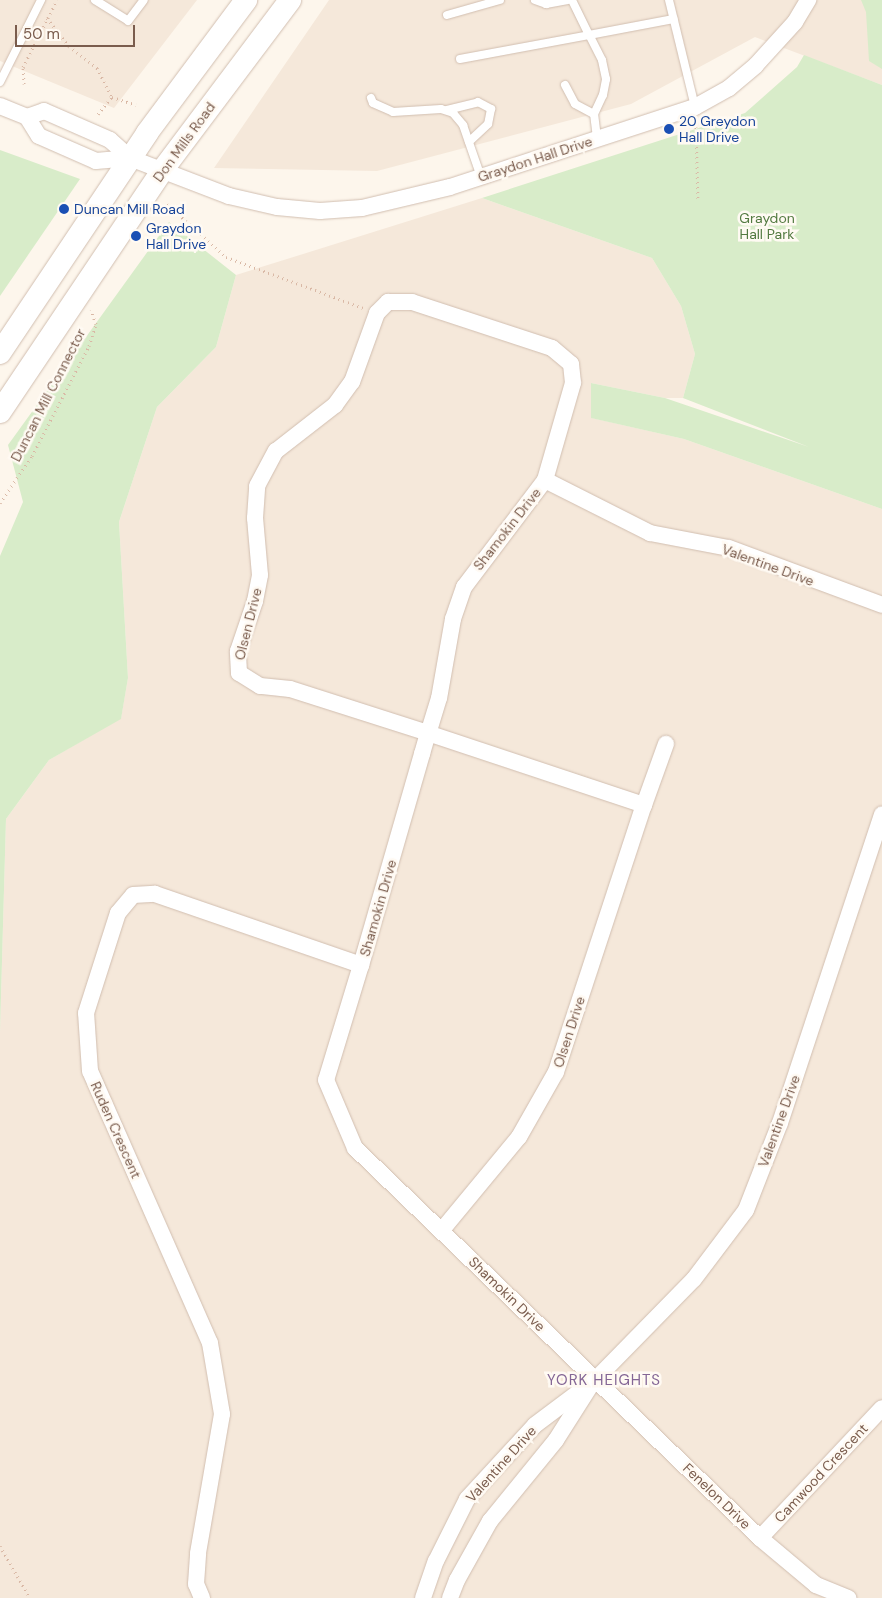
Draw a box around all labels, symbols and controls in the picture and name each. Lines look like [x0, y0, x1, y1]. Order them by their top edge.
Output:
scale bar [18, 15, 138, 47]
text: 50 m [23, 24, 60, 44]
street label: Don Mills Road [149, 99, 219, 185]
place label: 20 Greydon Hall Drive [679, 113, 756, 146]
marker: 20 Greydon Hall Drive [663, 123, 675, 135]
street label: Graydon Hall Drive [476, 133, 594, 185]
place label: Duncan Mill Road [74, 201, 185, 217]
marker: Duncan Mill Road [58, 203, 70, 215]
park label: Graydon Hall Park [739, 210, 795, 242]
place label: Graydon Hall Drive [146, 220, 206, 252]
marker: Graydon Hall Drive [130, 230, 142, 242]
street label: Duncan Mill Connector [7, 326, 89, 464]
street label: Shamokin Drive [470, 484, 544, 574]
street label: Valentine Drive [720, 541, 816, 589]
street label: Olsen Drive [231, 586, 265, 662]
street label: Shamokin Drive [356, 858, 400, 958]
street label: Olsen Drive [550, 994, 588, 1070]
street label: Valentine Drive [755, 1073, 803, 1169]
street label: Ruden Crescent [87, 1079, 145, 1181]
street label: Shamokin Drive [465, 1253, 549, 1335]
district label: YORK HEIGHTS [546, 1372, 662, 1390]
street label: Camwood Crescent [771, 1420, 871, 1526]
street label: Valentine Drive [462, 1422, 540, 1506]
street label: Fenelon Drive [680, 1460, 754, 1532]

